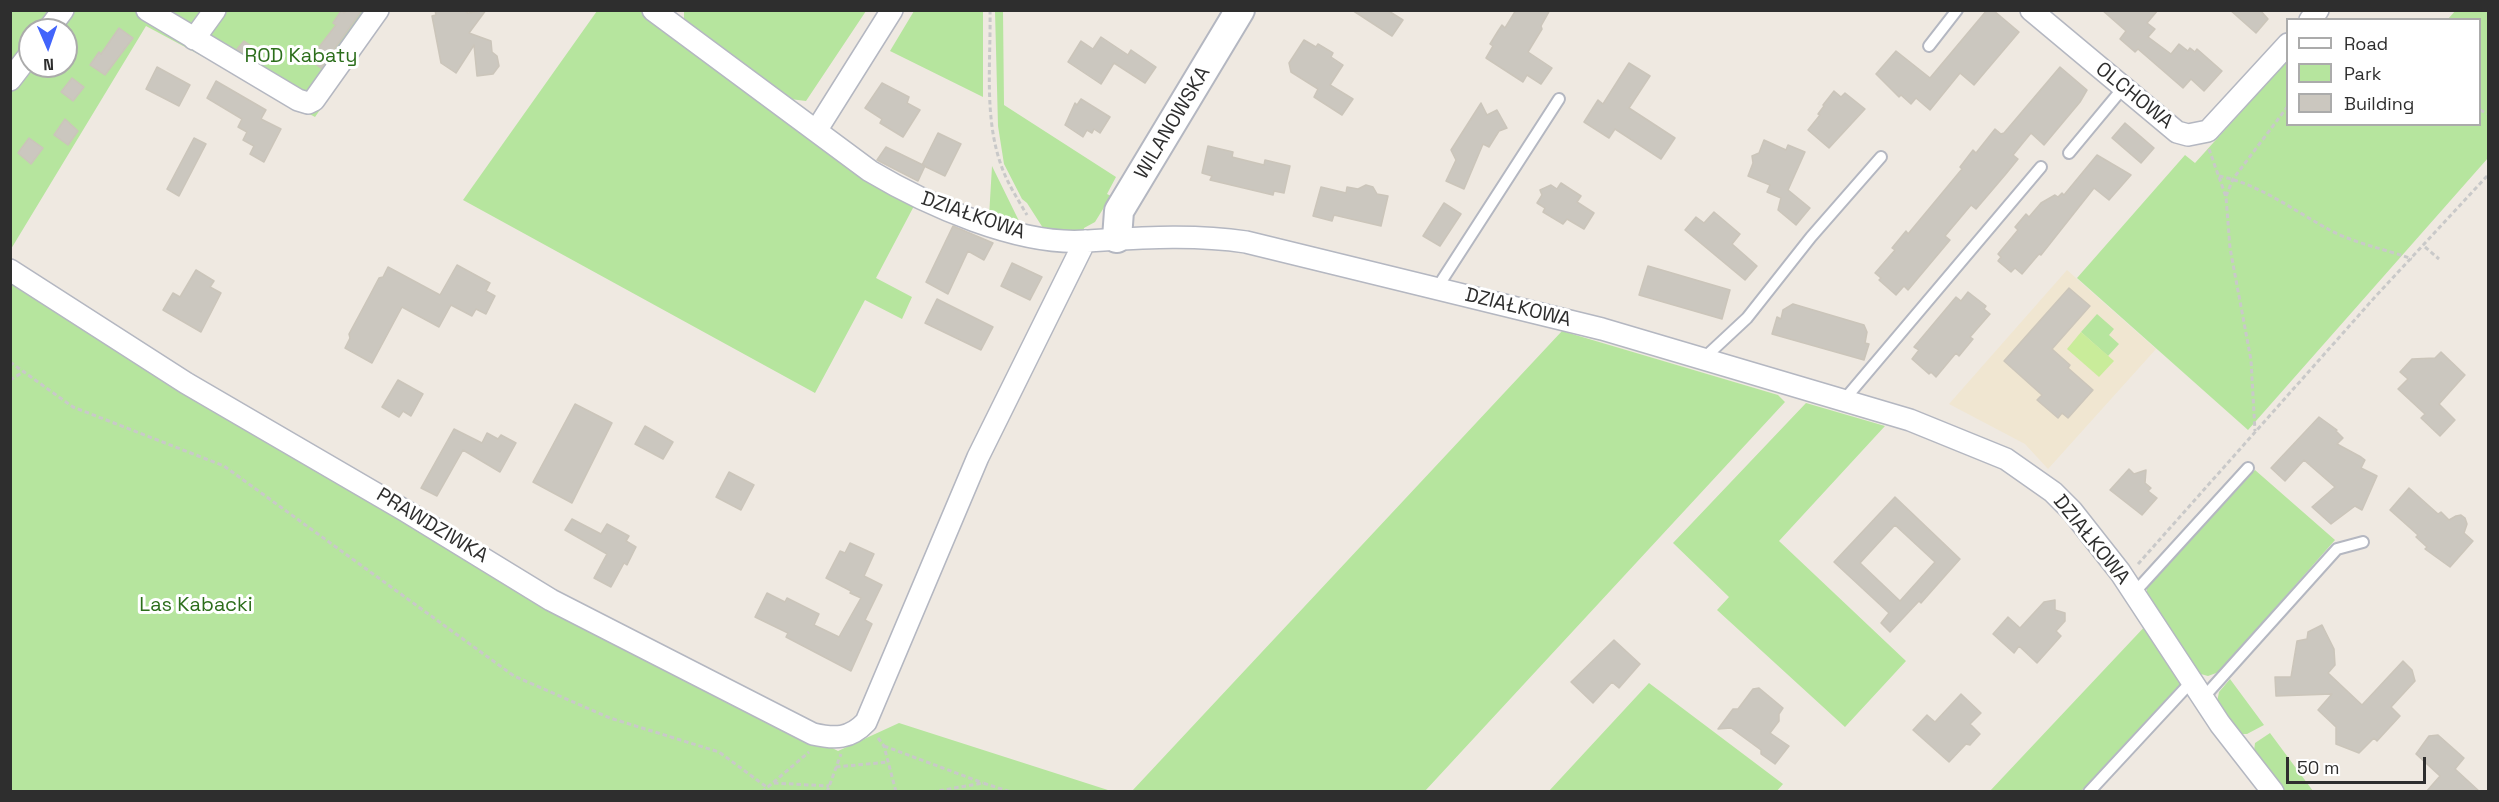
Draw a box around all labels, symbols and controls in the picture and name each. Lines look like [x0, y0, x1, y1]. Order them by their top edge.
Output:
north arrow [18, 18, 78, 78]
legend [2286, 18, 2481, 126]
text: Road [2344, 32, 2388, 55]
park label: ROD Kabaty [245, 45, 357, 69]
text: N [43, 54, 54, 75]
street label: OLCHOWA [2090, 58, 2178, 134]
street label: WILANOWSKA [1130, 62, 1216, 184]
text: Park [2344, 62, 2381, 85]
text: Building [2344, 92, 2414, 115]
street label: DZIAŁKOWA [918, 187, 1028, 245]
street label: DZIAŁKOWA [1463, 283, 1573, 333]
street label: PRAWDZIWKA [372, 483, 492, 569]
street label: DZIAŁKOWA [2048, 490, 2134, 590]
park label: Las Kabacki [139, 594, 253, 618]
scale bar [2289, 745, 2428, 783]
text: 50 m [2297, 756, 2339, 779]

